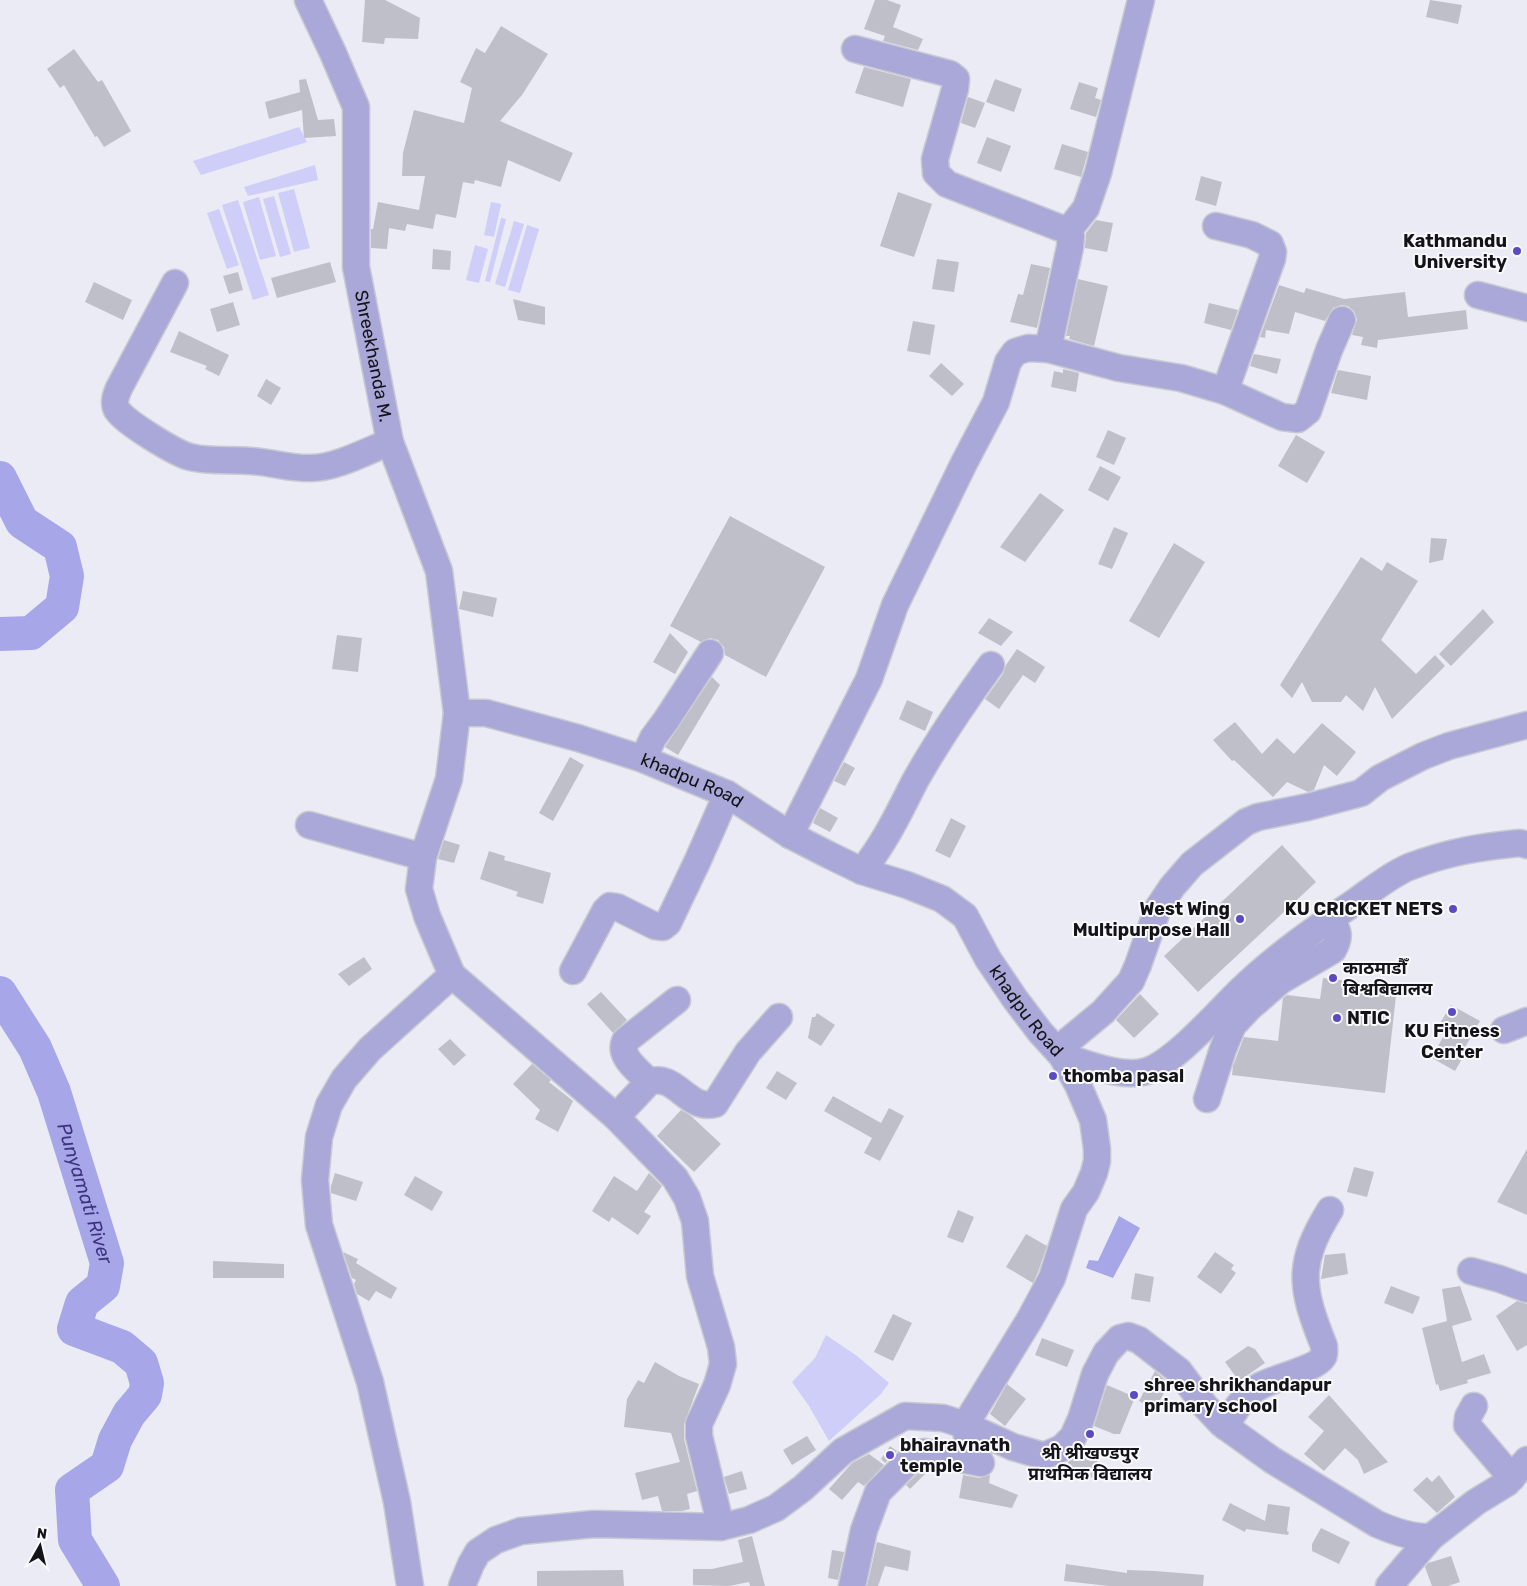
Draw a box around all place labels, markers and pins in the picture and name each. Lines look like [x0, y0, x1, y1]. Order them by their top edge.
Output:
place label: Kathmandu University [1403, 230, 1507, 273]
marker: Kathmandu University [1511, 245, 1523, 257]
place label: West Wing Multipurpose Hall [1073, 898, 1230, 941]
place label: KU CRICKET NETS [1285, 898, 1443, 920]
marker: KU CRICKET NETS [1447, 903, 1459, 915]
marker: West Wing Multipurpose Hall [1234, 913, 1246, 925]
place label: काठमाडौँ बिश्वबिद्यालय [1343, 957, 1433, 1000]
marker: काठमाडौँ बिश्वबिद्यालय [1327, 972, 1339, 984]
marker: KU Fitness Center [1446, 1006, 1458, 1018]
place label: NTIC [1347, 1007, 1390, 1029]
marker: NTIC [1331, 1012, 1343, 1024]
place label: KU Fitness Center [1404, 1020, 1500, 1063]
place label: thomba pasal [1063, 1065, 1184, 1087]
marker: thomba pasal [1047, 1070, 1059, 1082]
place label: shree shrikhandapur primary school [1144, 1374, 1331, 1417]
marker: shree shrikhandapur primary school [1128, 1389, 1140, 1401]
marker: श्री श्रीखण्डपुर प्राथमिक विद्यालय [1084, 1428, 1096, 1440]
place label: bhairavnath temple [900, 1434, 1010, 1477]
place label: श्री श्रीखण्डपुर प्राथमिक विद्यालय [1028, 1442, 1152, 1485]
marker: bhairavnath temple [884, 1449, 896, 1461]

